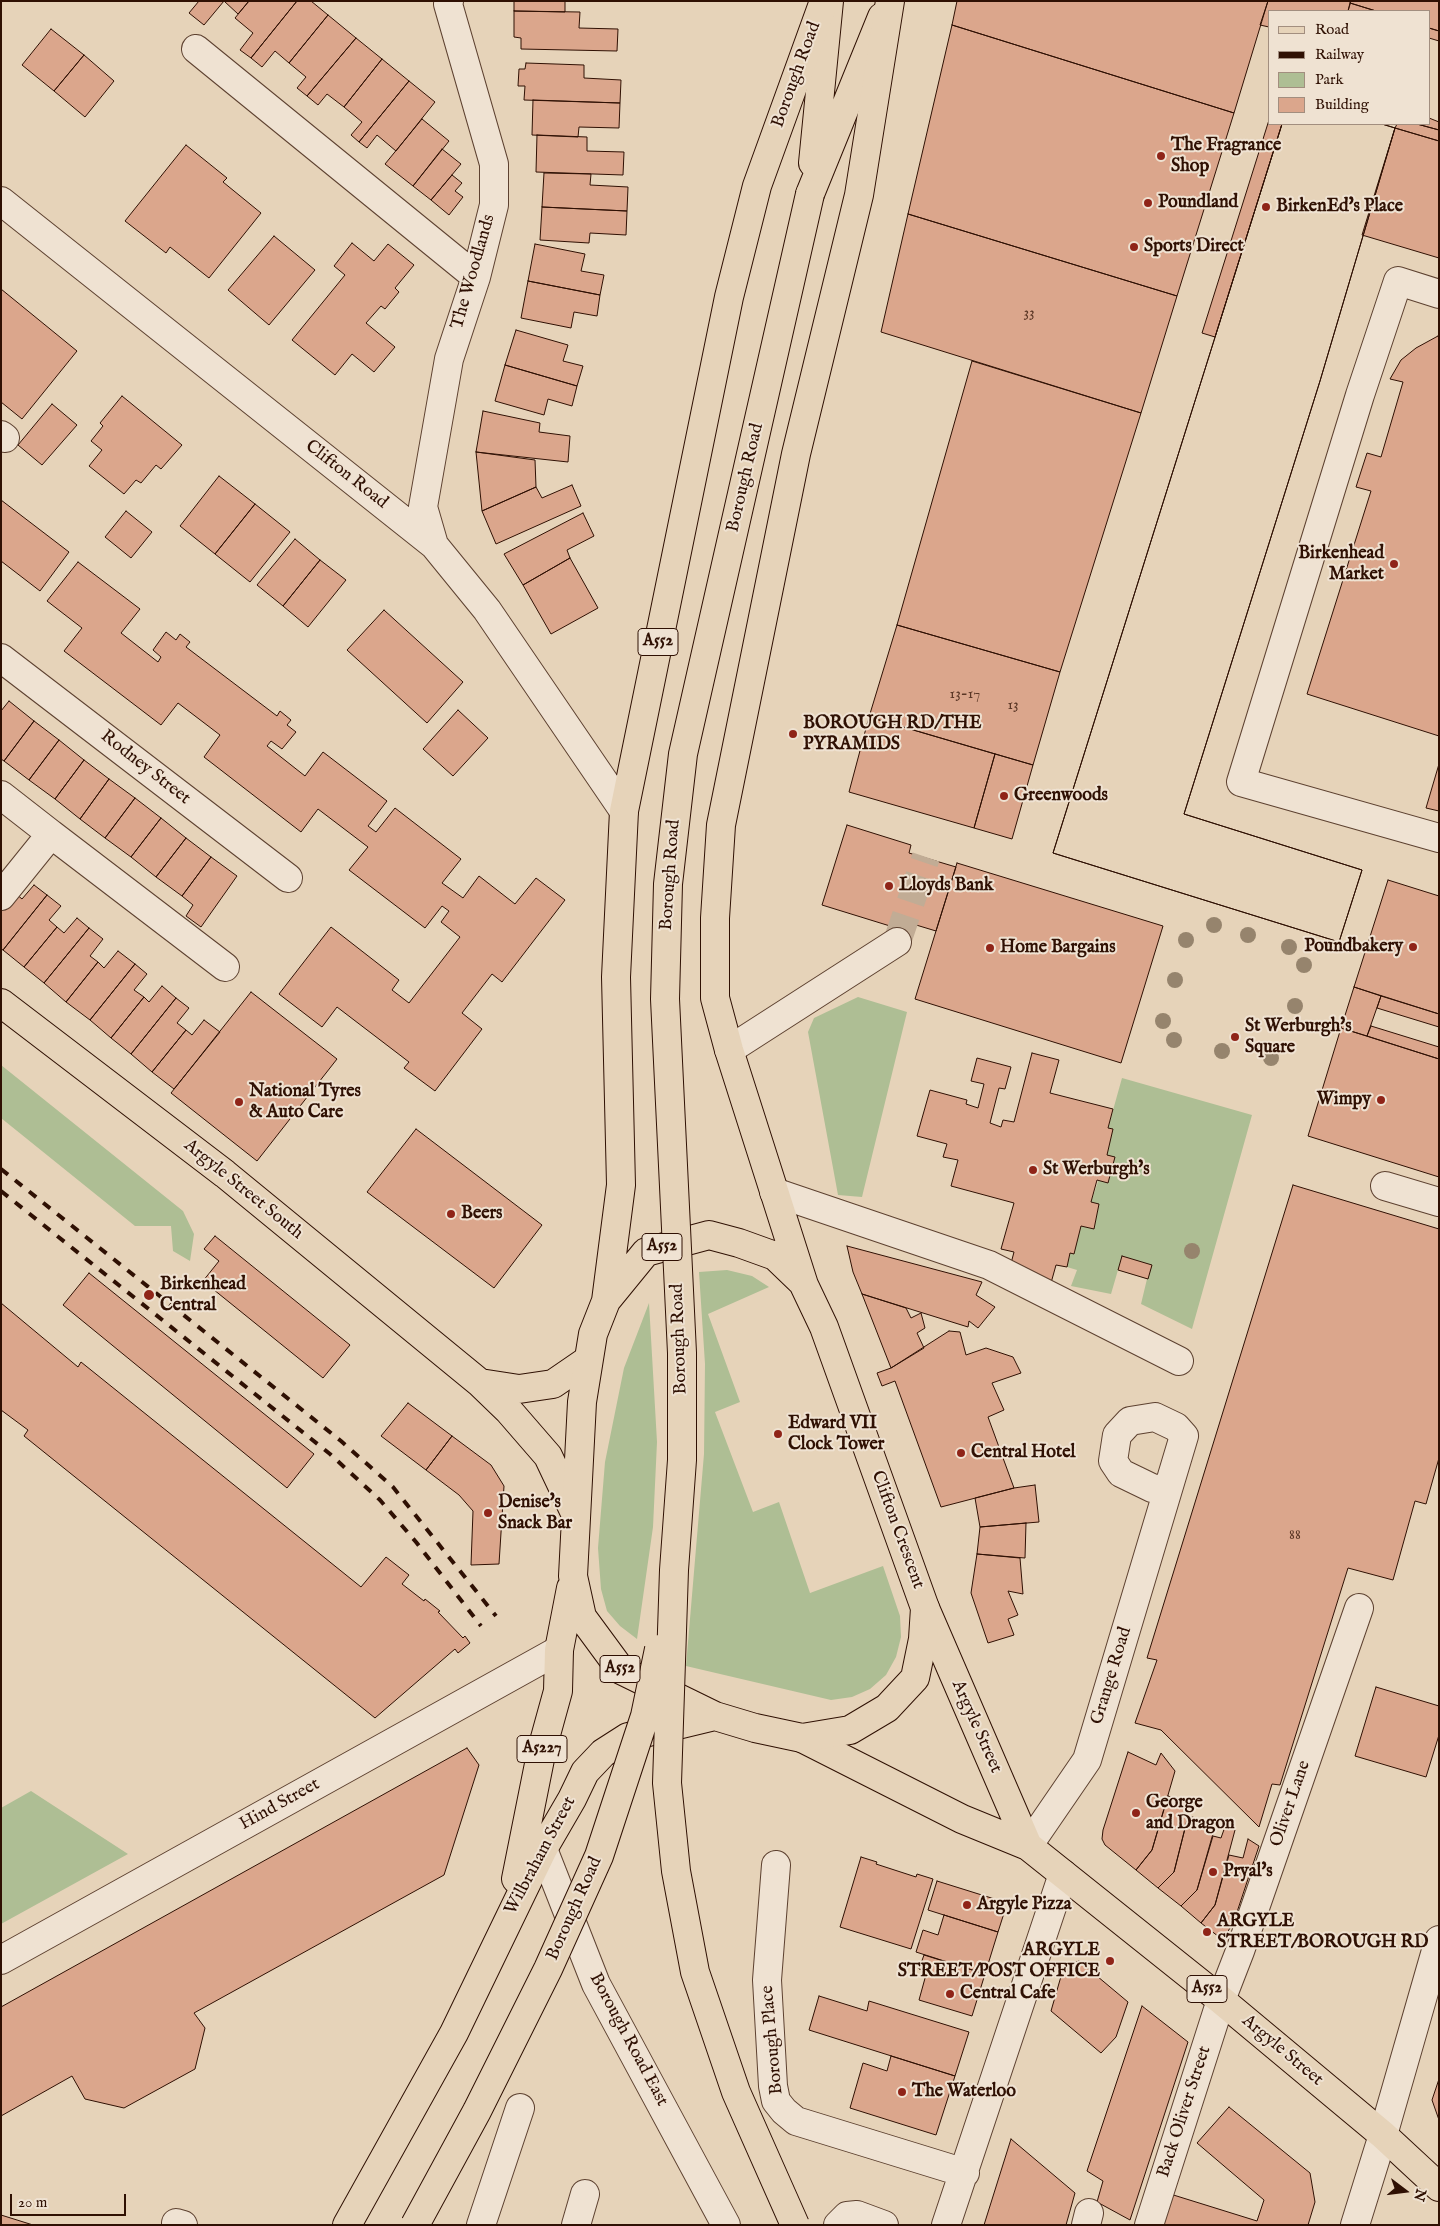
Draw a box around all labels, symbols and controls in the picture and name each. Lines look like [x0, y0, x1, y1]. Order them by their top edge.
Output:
legend [1268, 10, 1430, 125]
street label: Borough Road [768, 19, 826, 131]
text: Road [1315, 20, 1349, 39]
text: Railway [1315, 45, 1364, 64]
text: Park [1315, 70, 1344, 89]
text: Building [1315, 95, 1369, 114]
place label: The Fragrance Shop [1171, 135, 1281, 178]
marker: The Fragrance Shop [1155, 150, 1167, 162]
place label: Poundland [1158, 192, 1238, 214]
place label: BirkenEd's Place [1276, 196, 1403, 218]
marker: Poundland [1142, 197, 1154, 209]
marker: BirkenEd's Place [1260, 201, 1272, 213]
street label: The Woodlands [447, 212, 501, 332]
place label: Sports Direct [1144, 236, 1244, 258]
marker: Sports Direct [1128, 241, 1140, 253]
house number: 33 [1023, 305, 1035, 323]
street label: Borough Road [723, 421, 769, 535]
street label: Clifton Road [300, 436, 392, 514]
place label: Birkenhead Market [1298, 543, 1384, 586]
marker: Birkenhead Market [1388, 558, 1400, 570]
road number: A552 [638, 628, 678, 656]
house number: 13-17 [950, 686, 980, 704]
house number: 13 [1007, 697, 1019, 715]
place label: BOROUGH RD/THE PYRAMIDS [803, 713, 982, 756]
street label: Rodney Street [96, 726, 194, 810]
marker: BOROUGH RD/THE PYRAMIDS [787, 728, 799, 740]
place label: Greenwoods [1014, 785, 1108, 807]
marker: Greenwoods [998, 790, 1010, 802]
street label: Borough Road [656, 819, 686, 931]
place label: Lloyds Bank [899, 875, 993, 897]
marker: Lloyds Bank [883, 880, 895, 892]
place label: Poundbakery [1304, 936, 1403, 958]
place label: Home Bargains [1000, 937, 1115, 959]
marker: Poundbakery [1407, 941, 1419, 953]
marker: Home Bargains [984, 942, 996, 954]
place label: St Werburgh's Square [1245, 1016, 1351, 1058]
marker: St Werburgh's Square [1229, 1031, 1241, 1043]
place label: National Tyres & Auto Care [249, 1081, 361, 1124]
place label: Wimpy [1317, 1089, 1371, 1111]
marker: Wimpy [1375, 1094, 1387, 1106]
marker: National Tyres & Auto Care [233, 1096, 245, 1108]
street label: Argyle Street South [179, 1135, 307, 1245]
place label: St Werburgh's [1043, 1159, 1149, 1181]
marker: St Werburgh's [1027, 1164, 1039, 1176]
place label: Beers [461, 1203, 502, 1225]
marker: Beers [445, 1208, 457, 1220]
road number: A552 [642, 1234, 682, 1260]
place label: Birkenhead Central [160, 1274, 246, 1316]
street label: Borough Road [667, 1283, 693, 1395]
marker: Birkenhead Central [142, 1288, 156, 1302]
place label: Edward VII Clock Tower [788, 1413, 884, 1456]
marker: Edward VII Clock Tower [772, 1428, 784, 1440]
place label: Central Hotel [971, 1442, 1075, 1464]
marker: Central Hotel [955, 1447, 967, 1459]
street label: Clifton Crescent [866, 1468, 928, 1592]
place label: Denise's Snack Bar [498, 1492, 572, 1535]
marker: Denise's Snack Bar [482, 1507, 494, 1519]
house number: 88 [1289, 1527, 1301, 1545]
street label: Grange Road [1087, 1625, 1137, 1727]
road number: A552 [600, 1656, 640, 1682]
street label: Argyle Street [946, 1677, 1006, 1777]
road number: A5227 [517, 1736, 567, 1762]
street label: Oliver Lane [1266, 1758, 1316, 1850]
street label: Hind Street [236, 1774, 324, 1836]
place label: George and Dragon [1146, 1792, 1235, 1835]
street label: Wilbraham Street [501, 1793, 581, 1919]
marker: George and Dragon [1130, 1807, 1142, 1819]
street label: Borough Road [543, 1854, 607, 1964]
place label: Pryal's [1223, 1861, 1273, 1883]
marker: Pryal's [1207, 1866, 1219, 1878]
place label: Argyle Pizza [977, 1894, 1071, 1916]
marker: Argyle Pizza [961, 1899, 973, 1911]
place label: ARGYLE STREET/BOROUGH RD [1217, 1911, 1428, 1954]
marker: ARGYLE STREET/BOROUGH RD [1201, 1926, 1213, 1938]
place label: ARGYLE STREET/POST OFFICE [898, 1940, 1100, 1982]
marker: ARGYLE STREET/POST OFFICE [1104, 1955, 1116, 1967]
street label: Borough Road East [584, 1970, 672, 2110]
road number: A552 [1187, 1976, 1227, 2002]
place label: Central Cafe [960, 1983, 1055, 2005]
street label: Borough Place [757, 1985, 789, 2095]
marker: Central Cafe [944, 1988, 956, 2000]
street label: Argyle Street [1237, 2011, 1327, 2091]
street label: Back Oliver Street [1154, 2044, 1216, 2180]
place label: The Waterloo [912, 2081, 1016, 2103]
marker: The Waterloo [896, 2086, 908, 2098]
north arrow [1380, 2166, 1430, 2216]
scale bar [12, 2184, 129, 2216]
text: N [1409, 2187, 1430, 2203]
text: 20 m [18, 2193, 47, 2212]

